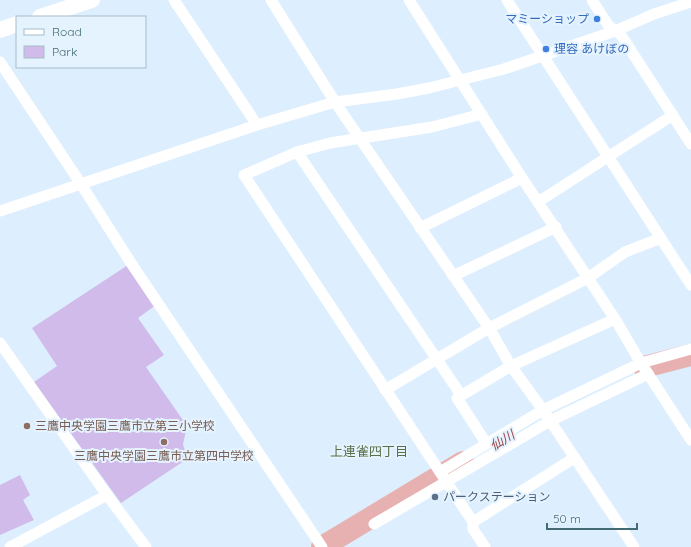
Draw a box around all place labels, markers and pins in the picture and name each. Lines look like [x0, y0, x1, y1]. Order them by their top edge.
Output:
place label: マミーショップ [505, 11, 589, 26]
marker: マミーショップ [592, 14, 602, 24]
place label: 理容 あけぼの [554, 41, 629, 56]
marker: 理容 あけぼの [541, 44, 551, 54]
place label: 三鷹中央学園三鷹市立第三小学校 [35, 418, 215, 433]
marker: 三鷹中央学園三鷹市立第三小学校 [22, 421, 32, 431]
marker: 三鷹中央学園三鷹市立第四中学校 [159, 437, 169, 447]
place label: 三鷹中央学園三鷹市立第四中学校 [74, 448, 254, 463]
place label: パークステーション [443, 489, 550, 504]
marker: パークステーション [430, 492, 440, 502]

